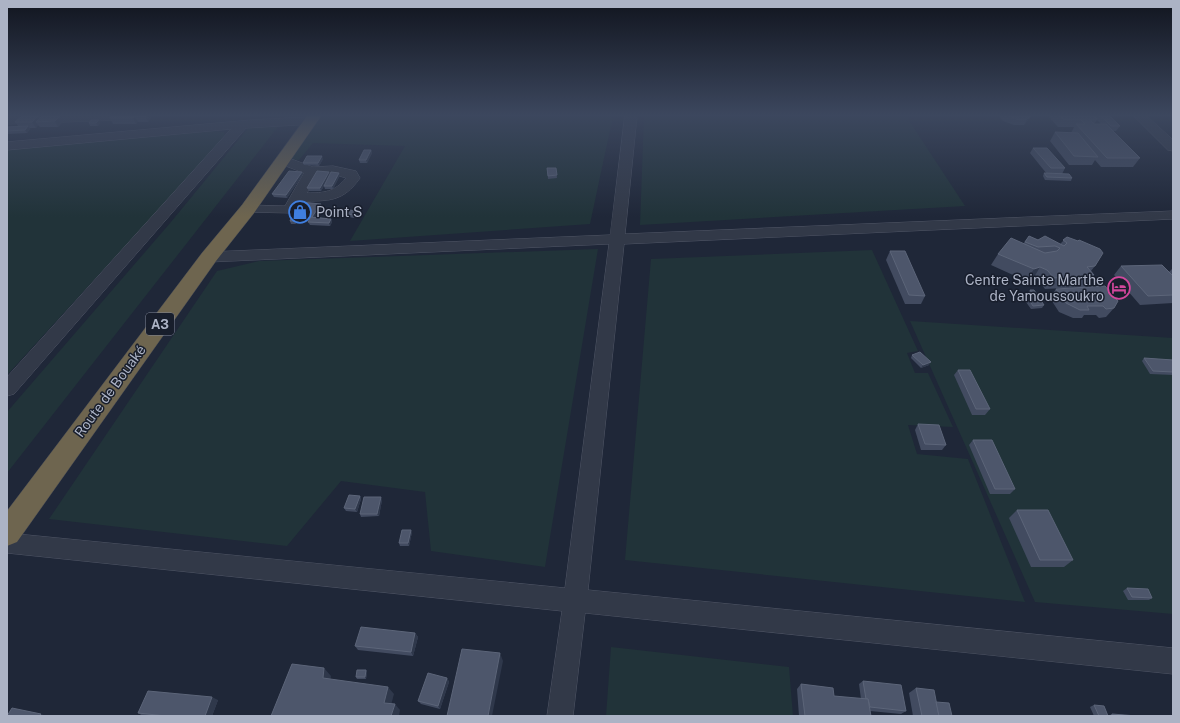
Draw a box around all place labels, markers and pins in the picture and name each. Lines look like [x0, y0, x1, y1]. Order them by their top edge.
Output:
shop icon: Point S [287, 199, 313, 225]
place label: Point S [316, 204, 362, 220]
place label: Centre Sainte Marthe de Yamoussoukro [965, 272, 1104, 304]
hotel icon: Centre Sainte Marthe de Yamoussoukro [1106, 275, 1132, 301]

